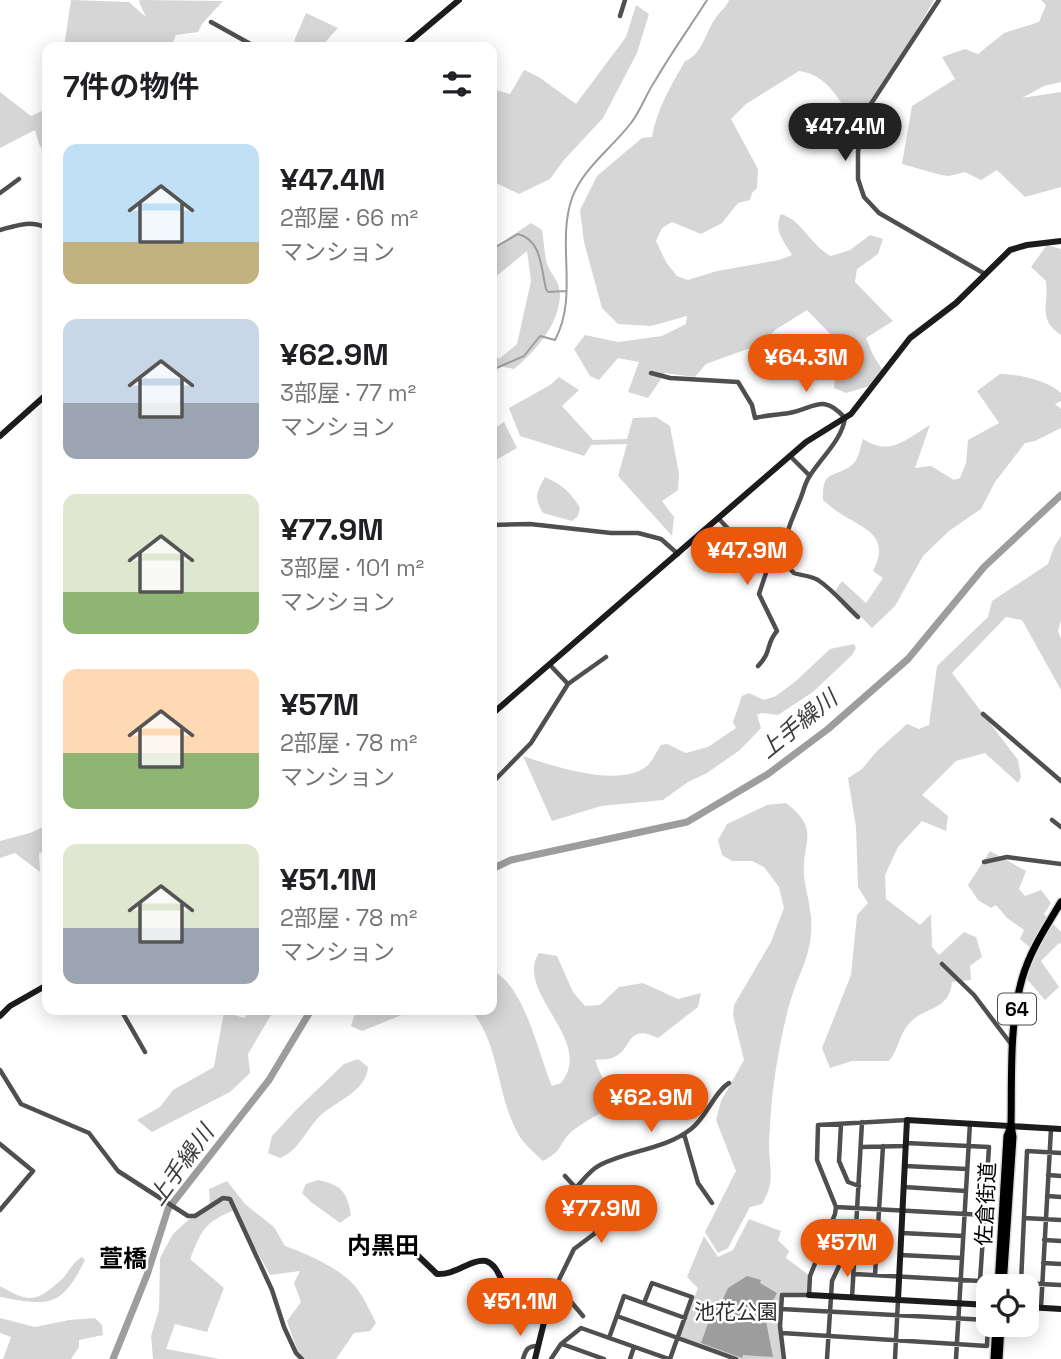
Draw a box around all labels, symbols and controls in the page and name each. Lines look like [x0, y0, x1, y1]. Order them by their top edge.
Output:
icon: filters [438, 65, 476, 103]
text: 7件の物件 [63, 67, 200, 106]
pin: ¥47.4M [788, 104, 902, 163]
text: ¥47.4M [805, 111, 885, 141]
text: ¥47.4M [280, 160, 385, 199]
icon: home [119, 172, 203, 256]
text: 2部屋 · 66 m² [280, 203, 418, 233]
text: マンション [280, 237, 395, 267]
pin: ¥64.3M [749, 334, 863, 394]
text: ¥62.9M [280, 335, 389, 374]
text: ¥64.3M [764, 342, 848, 372]
icon: home [119, 347, 203, 431]
text: 3部屋 · 77 m² [280, 378, 416, 408]
text: マンション [280, 412, 395, 442]
text: ¥77.9M [280, 510, 384, 549]
icon: home [119, 522, 203, 606]
pin: ¥47.9M [690, 528, 804, 587]
text: ¥47.9M [707, 535, 787, 565]
text: 3部屋 · 101 m² [280, 553, 424, 583]
text: マンション [280, 587, 395, 617]
water label: 上手繰川 [753, 682, 846, 765]
text: ¥57M [280, 685, 359, 724]
icon: home [119, 697, 203, 781]
text: 2部屋 · 78 m² [280, 728, 417, 758]
text: マンション [280, 762, 395, 792]
text: ¥51.1M [280, 860, 377, 899]
icon: home [119, 872, 203, 956]
text: 2部屋 · 78 m² [280, 903, 417, 933]
text: マンション [280, 937, 395, 967]
road number: 64 [998, 993, 1036, 1024]
pin: ¥62.9M [594, 1074, 708, 1134]
text: ¥62.9M [609, 1082, 693, 1112]
water label: 上手繰川 [142, 1117, 222, 1211]
street label: 佐倉街道 [970, 1161, 1001, 1247]
pin: ¥77.9M [544, 1186, 658, 1245]
text: ¥77.9M [561, 1193, 641, 1223]
pin: ¥57M [806, 1220, 888, 1279]
text: ¥57M [817, 1227, 877, 1257]
district label: 内黒田 [347, 1230, 419, 1261]
district label: 萱橋 [99, 1243, 147, 1274]
map controls [976, 1274, 1039, 1337]
button: locate [976, 1274, 1039, 1337]
pin: ¥51.1M [463, 1278, 577, 1338]
text: ¥51.1M [483, 1286, 557, 1316]
park label: 池花公園 [694, 1298, 778, 1325]

